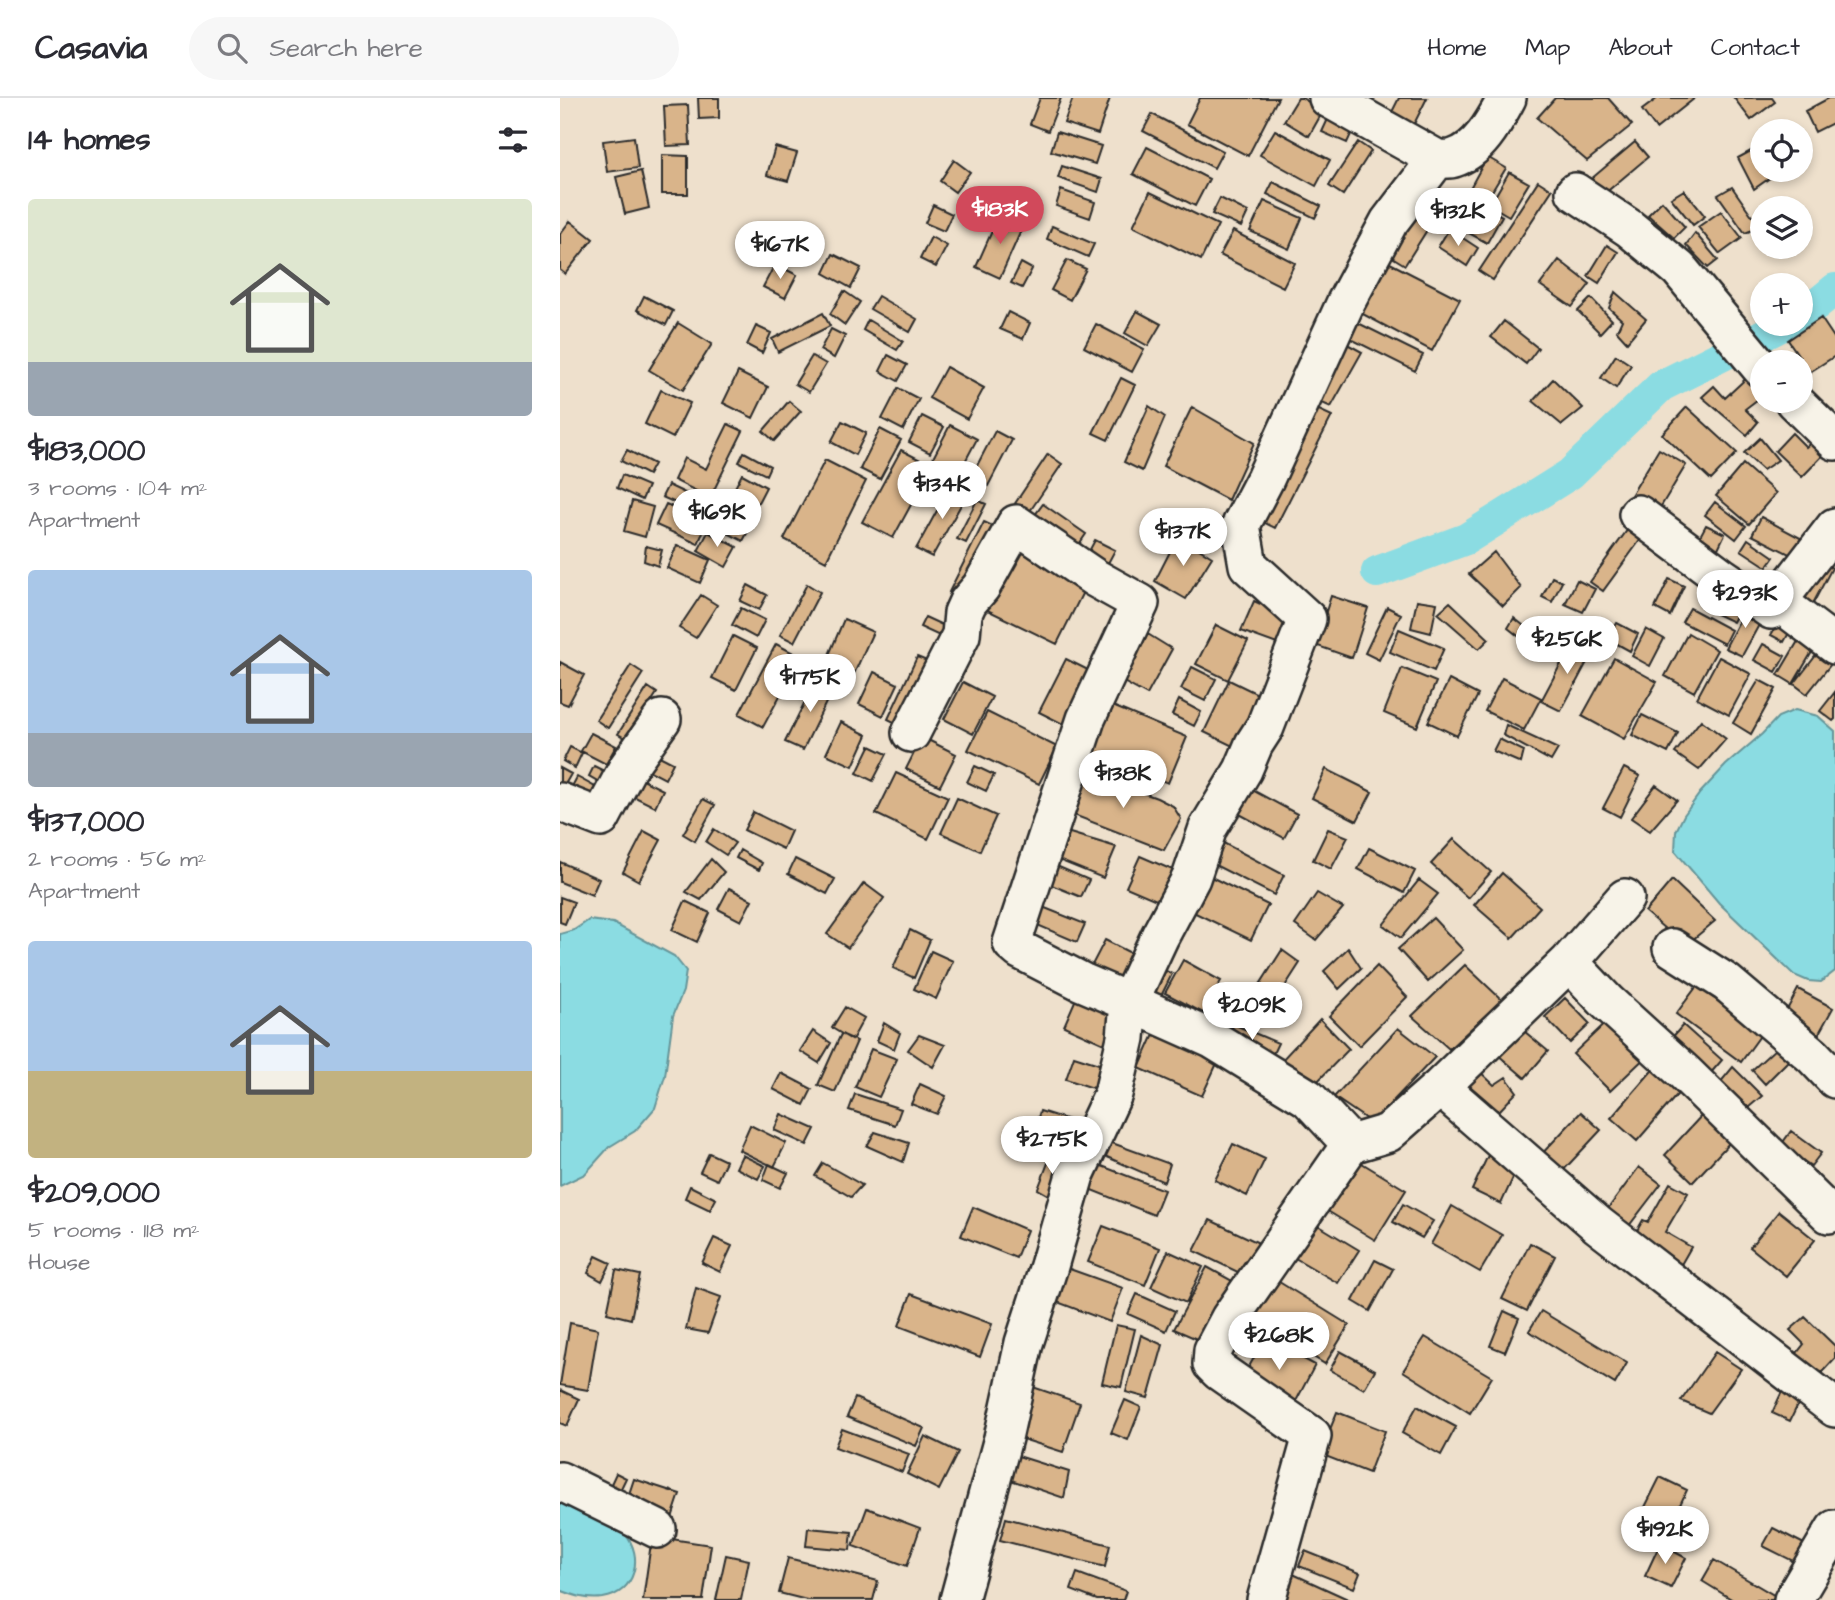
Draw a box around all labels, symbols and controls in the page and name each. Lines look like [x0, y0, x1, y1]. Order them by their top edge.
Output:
search box [189, 17, 679, 80]
text: Casavia [35, 25, 147, 71]
icon: search [213, 29, 251, 67]
text: Search here [269, 30, 423, 66]
text: Home [1427, 31, 1487, 65]
text: Map [1525, 31, 1570, 65]
text: About [1608, 31, 1673, 65]
text: Contact [1711, 31, 1800, 65]
text: 14 homes [28, 119, 151, 161]
map controls [1750, 119, 1813, 413]
button: locate [1750, 119, 1813, 182]
icon: filters [494, 121, 532, 159]
pin: $183K [951, 186, 1049, 246]
pin: $132K [1409, 188, 1507, 248]
text: $183K [972, 193, 1028, 225]
text: $132K [1431, 195, 1485, 227]
button: layers [1750, 196, 1813, 259]
pin: $167K [731, 222, 829, 281]
text: $167K [751, 228, 809, 260]
icon: home [217, 245, 343, 371]
button: + [1750, 273, 1813, 336]
button: − [1750, 350, 1813, 413]
text: $183,000 [28, 430, 145, 472]
pin: $134K [893, 462, 991, 521]
text: $134K [913, 468, 971, 500]
text: 3 rooms · 104 m² [28, 472, 207, 504]
pin: $169K [668, 490, 766, 549]
text: $169K [688, 496, 746, 528]
text: Apartment [28, 504, 140, 536]
pin: $137K [1134, 508, 1232, 568]
text: $137K [1155, 515, 1211, 547]
pin: $293K [1696, 570, 1794, 630]
text: $293K [1713, 577, 1777, 609]
icon: home [217, 616, 343, 742]
pin: $256K [1518, 616, 1616, 676]
text: $256K [1532, 623, 1602, 655]
pin: $175K [761, 654, 859, 714]
text: $175K [780, 661, 840, 693]
pin: $138K [1074, 750, 1172, 810]
text: $138K [1095, 757, 1151, 789]
text: $137,000 [28, 801, 144, 843]
text: 2 rooms · 56 m² [28, 843, 206, 875]
text: Apartment [28, 875, 140, 907]
pin: $209K [1203, 982, 1301, 1042]
icon: home [217, 987, 343, 1113]
text: $209K [1218, 989, 1286, 1021]
pin: $275K [1003, 1116, 1101, 1176]
text: $275K [1017, 1123, 1087, 1155]
text: $209,000 [28, 1172, 160, 1214]
text: 5 rooms · 118 m² [28, 1214, 200, 1246]
text: House [28, 1246, 91, 1278]
pin: $268K [1230, 1312, 1328, 1372]
text: $268K [1244, 1319, 1314, 1351]
pin: $192K [1616, 1506, 1714, 1566]
text: $192K [1637, 1513, 1693, 1545]

